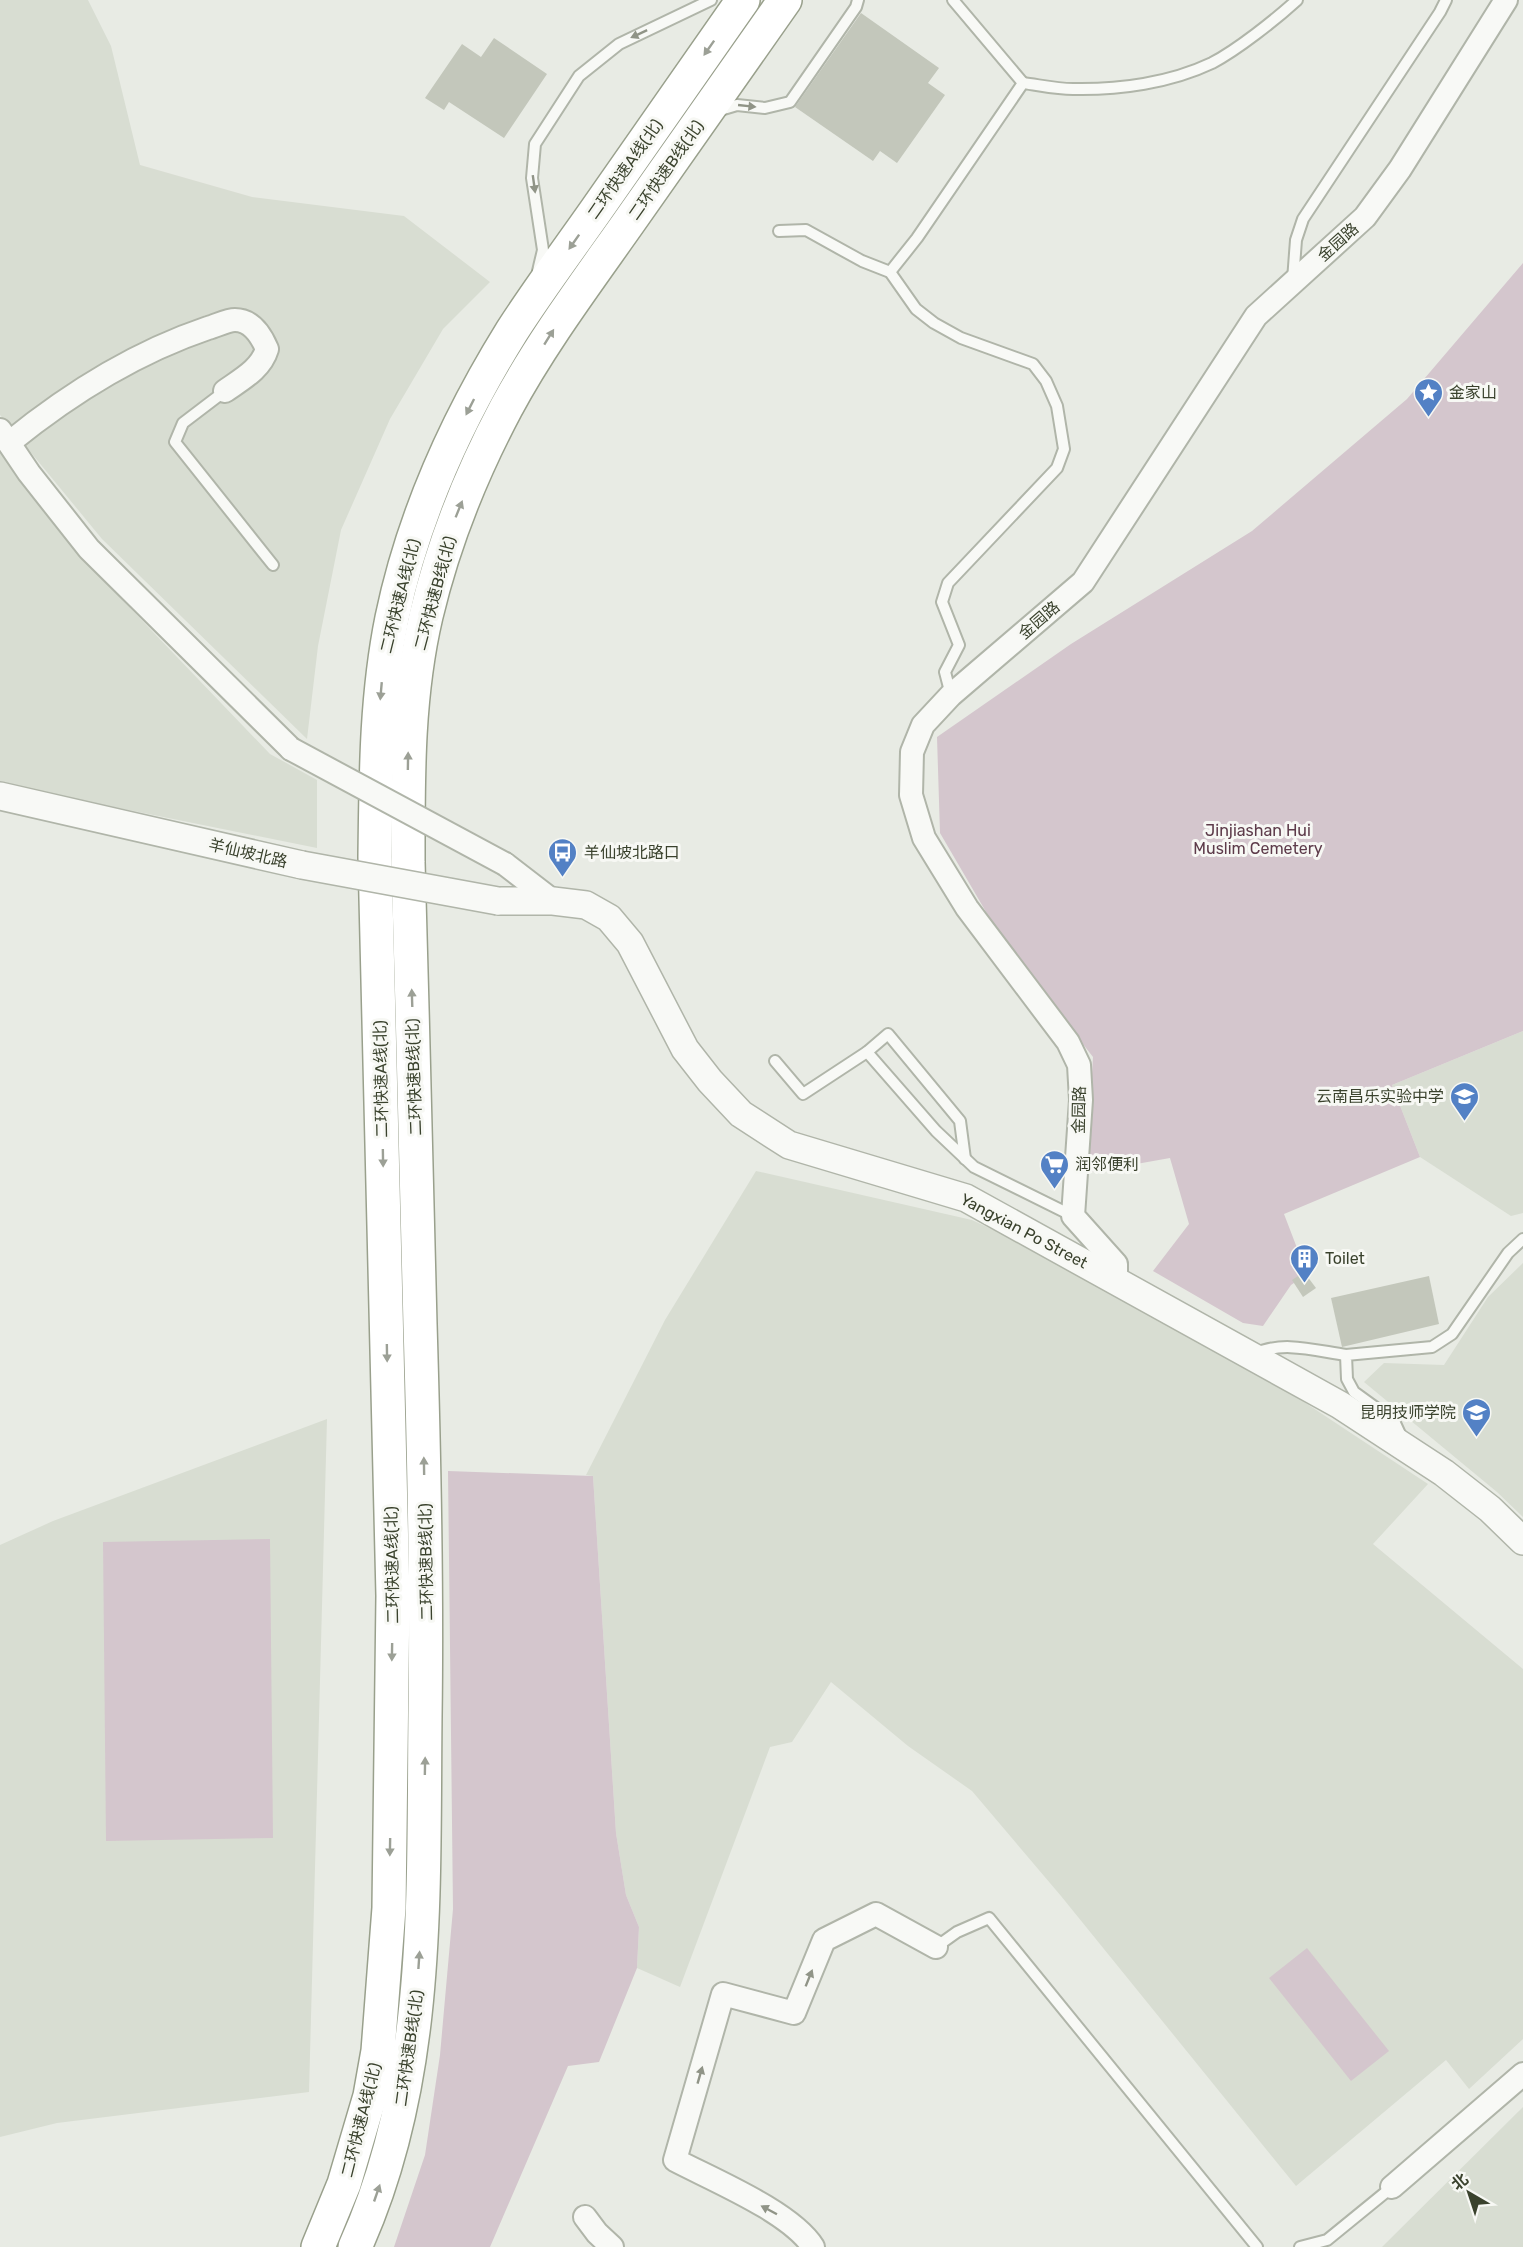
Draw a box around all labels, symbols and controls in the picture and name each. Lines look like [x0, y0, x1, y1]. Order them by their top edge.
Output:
one-way arrow [631, 30, 648, 39]
one-way arrow [704, 40, 715, 56]
one-way arrow [737, 101, 756, 111]
street label: 二环快速A线(北) [583, 115, 667, 223]
street label: 二环快速B线(北) [625, 116, 707, 224]
one-way arrow [530, 175, 539, 194]
street label: 金园路 [1314, 219, 1362, 265]
one-way arrow [568, 235, 580, 250]
one-way arrow [544, 329, 555, 345]
place icon: 金家山 [1412, 376, 1444, 418]
place label: 金家山 [1449, 383, 1497, 402]
one-way arrow [465, 399, 475, 416]
one-way arrow [455, 500, 464, 518]
street label: 二环快速B线(北) [411, 534, 459, 652]
street label: 二环快速A线(北) [377, 537, 423, 655]
street label: 金园路 [1015, 597, 1063, 643]
one-way arrow [376, 682, 385, 701]
one-way arrow [403, 751, 413, 770]
park label: Jinjiashan Hui Muslim Cemetery [1193, 821, 1323, 858]
street label: 羊仙坡北路 [207, 835, 289, 871]
bus stop icon: 羊仙坡北路口 [547, 836, 579, 878]
place label: 羊仙坡北路口 [584, 843, 680, 862]
one-way arrow [407, 988, 417, 1007]
street label: 二环快速B线(北) [402, 1018, 426, 1136]
street label: 二环快速A线(北) [370, 1020, 392, 1138]
school or university icon: 云南昌乐实验中学 [1449, 1080, 1481, 1122]
street label: 金园路 [1069, 1086, 1089, 1134]
place label: 云南昌乐实验中学 [1316, 1087, 1444, 1106]
one-way arrow [378, 1148, 387, 1167]
supermarket icon: 润邻便利 [1038, 1148, 1070, 1190]
place label: 润邻便利 [1075, 1155, 1139, 1174]
street label: Yangxian Po Street [957, 1189, 1091, 1273]
building icon: Toilet [1288, 1242, 1320, 1284]
place label: Toilet [1325, 1249, 1365, 1268]
one-way arrow [382, 1343, 392, 1362]
school or university icon: 昆明技师学院 [1461, 1396, 1493, 1438]
place label: 昆明技师学院 [1360, 1403, 1456, 1422]
one-way arrow [419, 1456, 429, 1475]
street label: 二环快速B线(北) [415, 1503, 437, 1621]
street label: 二环快速A线(北) [381, 1506, 403, 1624]
one-way arrow [388, 1643, 397, 1662]
one-way arrow [420, 1756, 430, 1775]
one-way arrow [385, 1838, 395, 1857]
one-way arrow [415, 1951, 424, 1970]
one-way arrow [804, 1968, 814, 1986]
street label: 二环快速B线(北) [391, 1988, 427, 2108]
street label: 二环快速A线(北) [338, 2061, 384, 2179]
one-way arrow [696, 2066, 705, 2084]
north arrow [1439, 2163, 1499, 2223]
text: 北 [1448, 2169, 1472, 2194]
one-way arrow [373, 2184, 382, 2202]
one-way arrow [760, 2205, 777, 2215]

